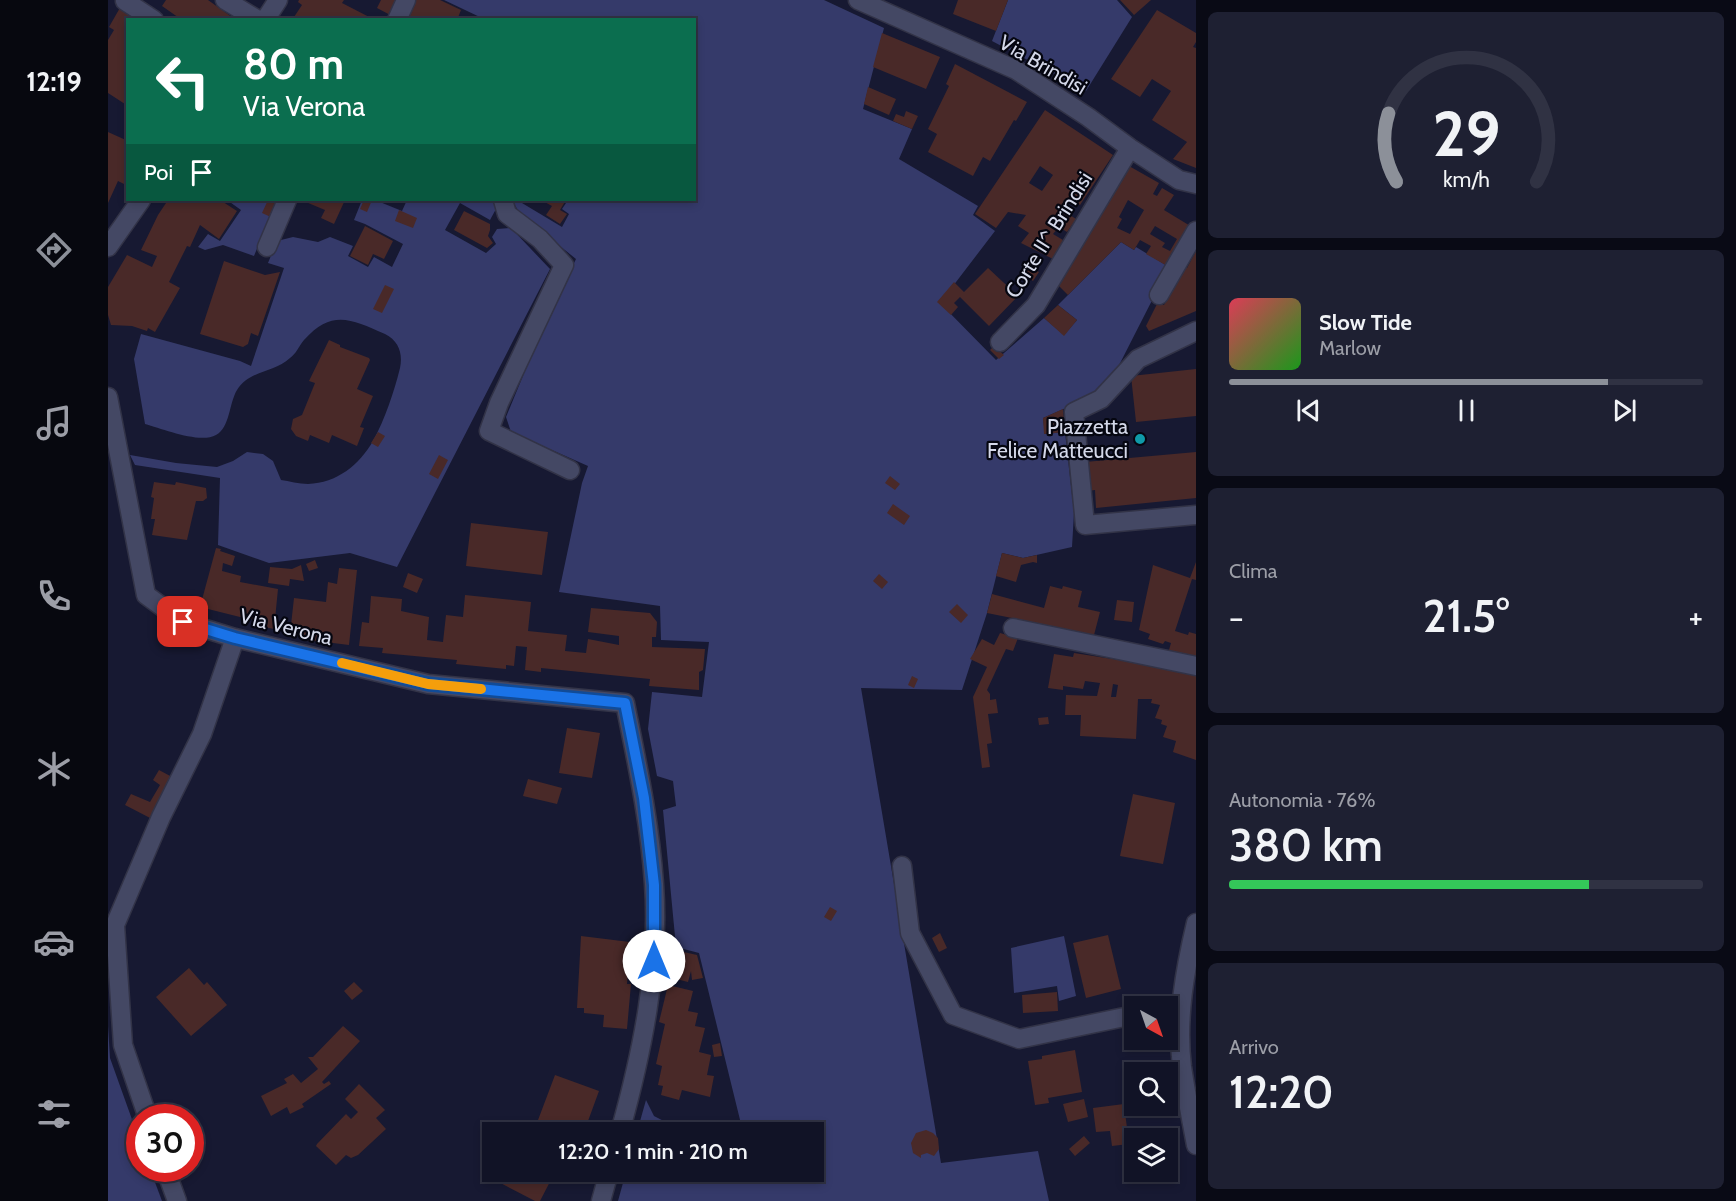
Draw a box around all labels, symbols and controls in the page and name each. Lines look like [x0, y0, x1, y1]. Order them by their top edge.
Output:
street label: Via Brindisi [995, 29, 1092, 100]
text: 80 m [243, 38, 344, 90]
icon: left [144, 42, 222, 120]
text: 12:19 [26, 65, 82, 98]
text: Via Verona [243, 90, 365, 123]
text: 29 [1432, 96, 1500, 172]
icon: arrive [185, 156, 218, 189]
text: Poi [144, 159, 173, 186]
text: km/h [1443, 166, 1489, 192]
street label: Corte II^ Brindisi [1000, 167, 1097, 302]
icon: directions [33, 229, 75, 271]
text: Slow Tide [1319, 309, 1412, 336]
text: Marlow [1319, 336, 1381, 360]
icon: previous [1292, 394, 1325, 427]
icon: pause [1450, 394, 1483, 427]
icon: next [1608, 394, 1641, 427]
icon: music [33, 402, 75, 444]
place label: Piazzetta Felice Matteucci [987, 414, 1128, 463]
marker: Piazzetta Felice Matteucci [1133, 432, 1147, 446]
text: Clima [1229, 559, 1277, 583]
icon: phone [33, 575, 75, 617]
text: 21.5° [1423, 589, 1509, 643]
pin [157, 596, 208, 647]
text: − [1229, 597, 1244, 637]
text: + [1688, 597, 1703, 637]
street label: Via Verona [237, 603, 335, 650]
icon: arrive [166, 605, 199, 638]
icon: climate [33, 748, 75, 790]
text: Autonomia · 76% [1229, 788, 1375, 812]
text: 380 km [1229, 818, 1383, 872]
icon: car [33, 921, 75, 963]
position arrow [622, 929, 686, 993]
north arrow [1124, 996, 1178, 1050]
map controls [1124, 996, 1178, 1182]
text: Arrivo [1229, 1035, 1279, 1059]
button: search [1124, 1062, 1178, 1116]
text: 12:20 [1229, 1065, 1334, 1119]
icon: filters [33, 1093, 75, 1135]
speed limit sign: 30 [126, 1104, 204, 1182]
button: layers [1124, 1128, 1178, 1182]
text: 12:20 · 1 min · 210 m [558, 1138, 748, 1165]

